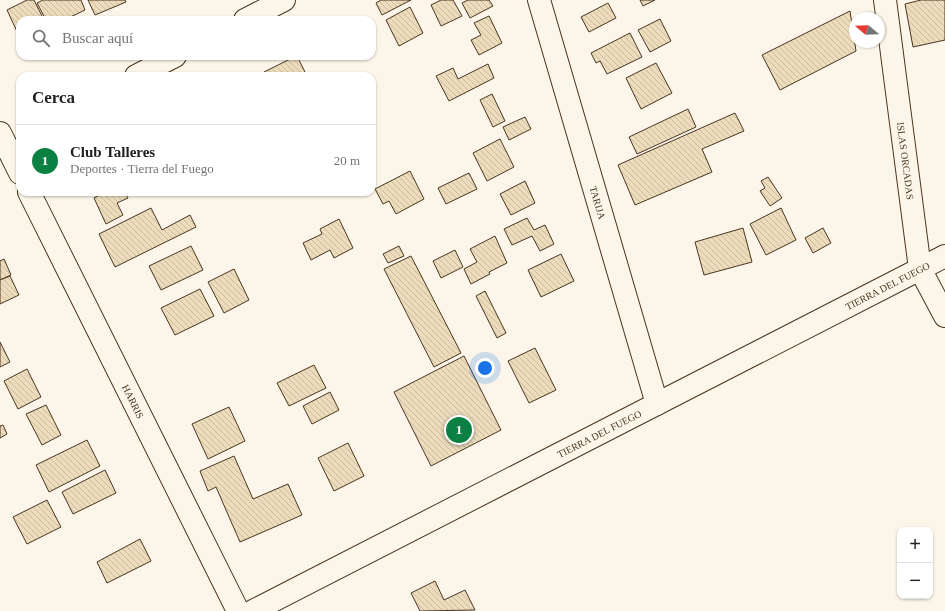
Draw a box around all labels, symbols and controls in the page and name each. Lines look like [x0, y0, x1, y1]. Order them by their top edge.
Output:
north arrow [849, 12, 885, 48]
search box [16, 16, 376, 60]
icon: search [30, 27, 52, 49]
text: Buscar aquí [62, 30, 133, 46]
text: Cerca [32, 88, 75, 107]
street label: ISLAS ORCADAS [895, 121, 916, 200]
text: Club Talleres [70, 144, 155, 160]
text: 1 [42, 153, 48, 168]
text: 20 m [334, 153, 360, 168]
text: Deportes · Tierra del Fuego [70, 161, 214, 176]
street label: TARIJA [588, 185, 608, 221]
street label: TIERRA DEL FUEGO [844, 260, 932, 312]
your location [475, 358, 495, 378]
street label: HARRIS [120, 383, 146, 421]
street label: TIERRA DEL FUEGO [555, 408, 643, 460]
pin: 1 [446, 415, 472, 445]
map controls [897, 527, 933, 599]
button: + [897, 527, 933, 563]
button: − [897, 563, 933, 599]

